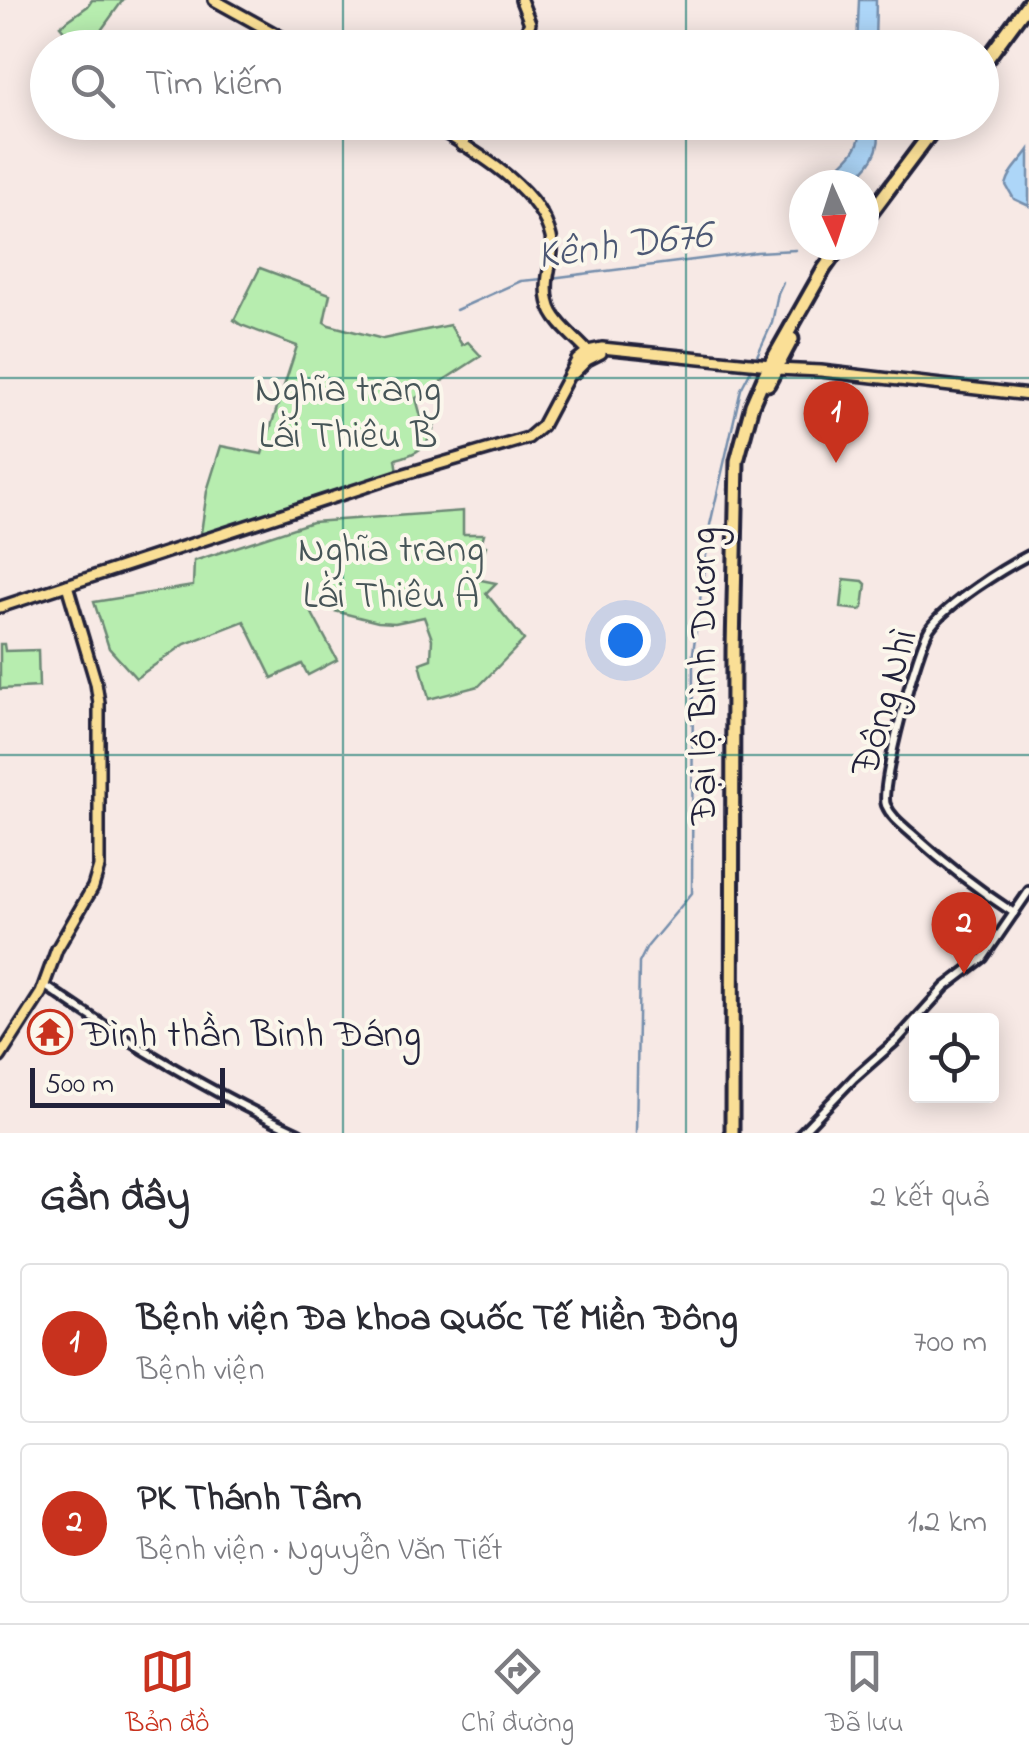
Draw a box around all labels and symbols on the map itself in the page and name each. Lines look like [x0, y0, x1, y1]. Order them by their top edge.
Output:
north arrow [789, 170, 879, 260]
water label: Kênh D676 [534, 205, 721, 287]
park label: Nghĩa trang Lái Thiêu B [255, 362, 441, 467]
pin: 1 [804, 380, 868, 463]
park label: Nghĩa trang Lái Thiêu A [298, 522, 484, 627]
street label: Đại lộ Bình Dương [676, 527, 735, 826]
your location [600, 615, 651, 666]
street label: Đông Nhì [837, 622, 936, 785]
pin: 2 [932, 892, 996, 974]
place label: Đình thần Bình Đáng [81, 1007, 421, 1066]
temple icon: Đình thần Bình Đáng [27, 1009, 73, 1055]
scale bar [30, 1063, 225, 1108]

